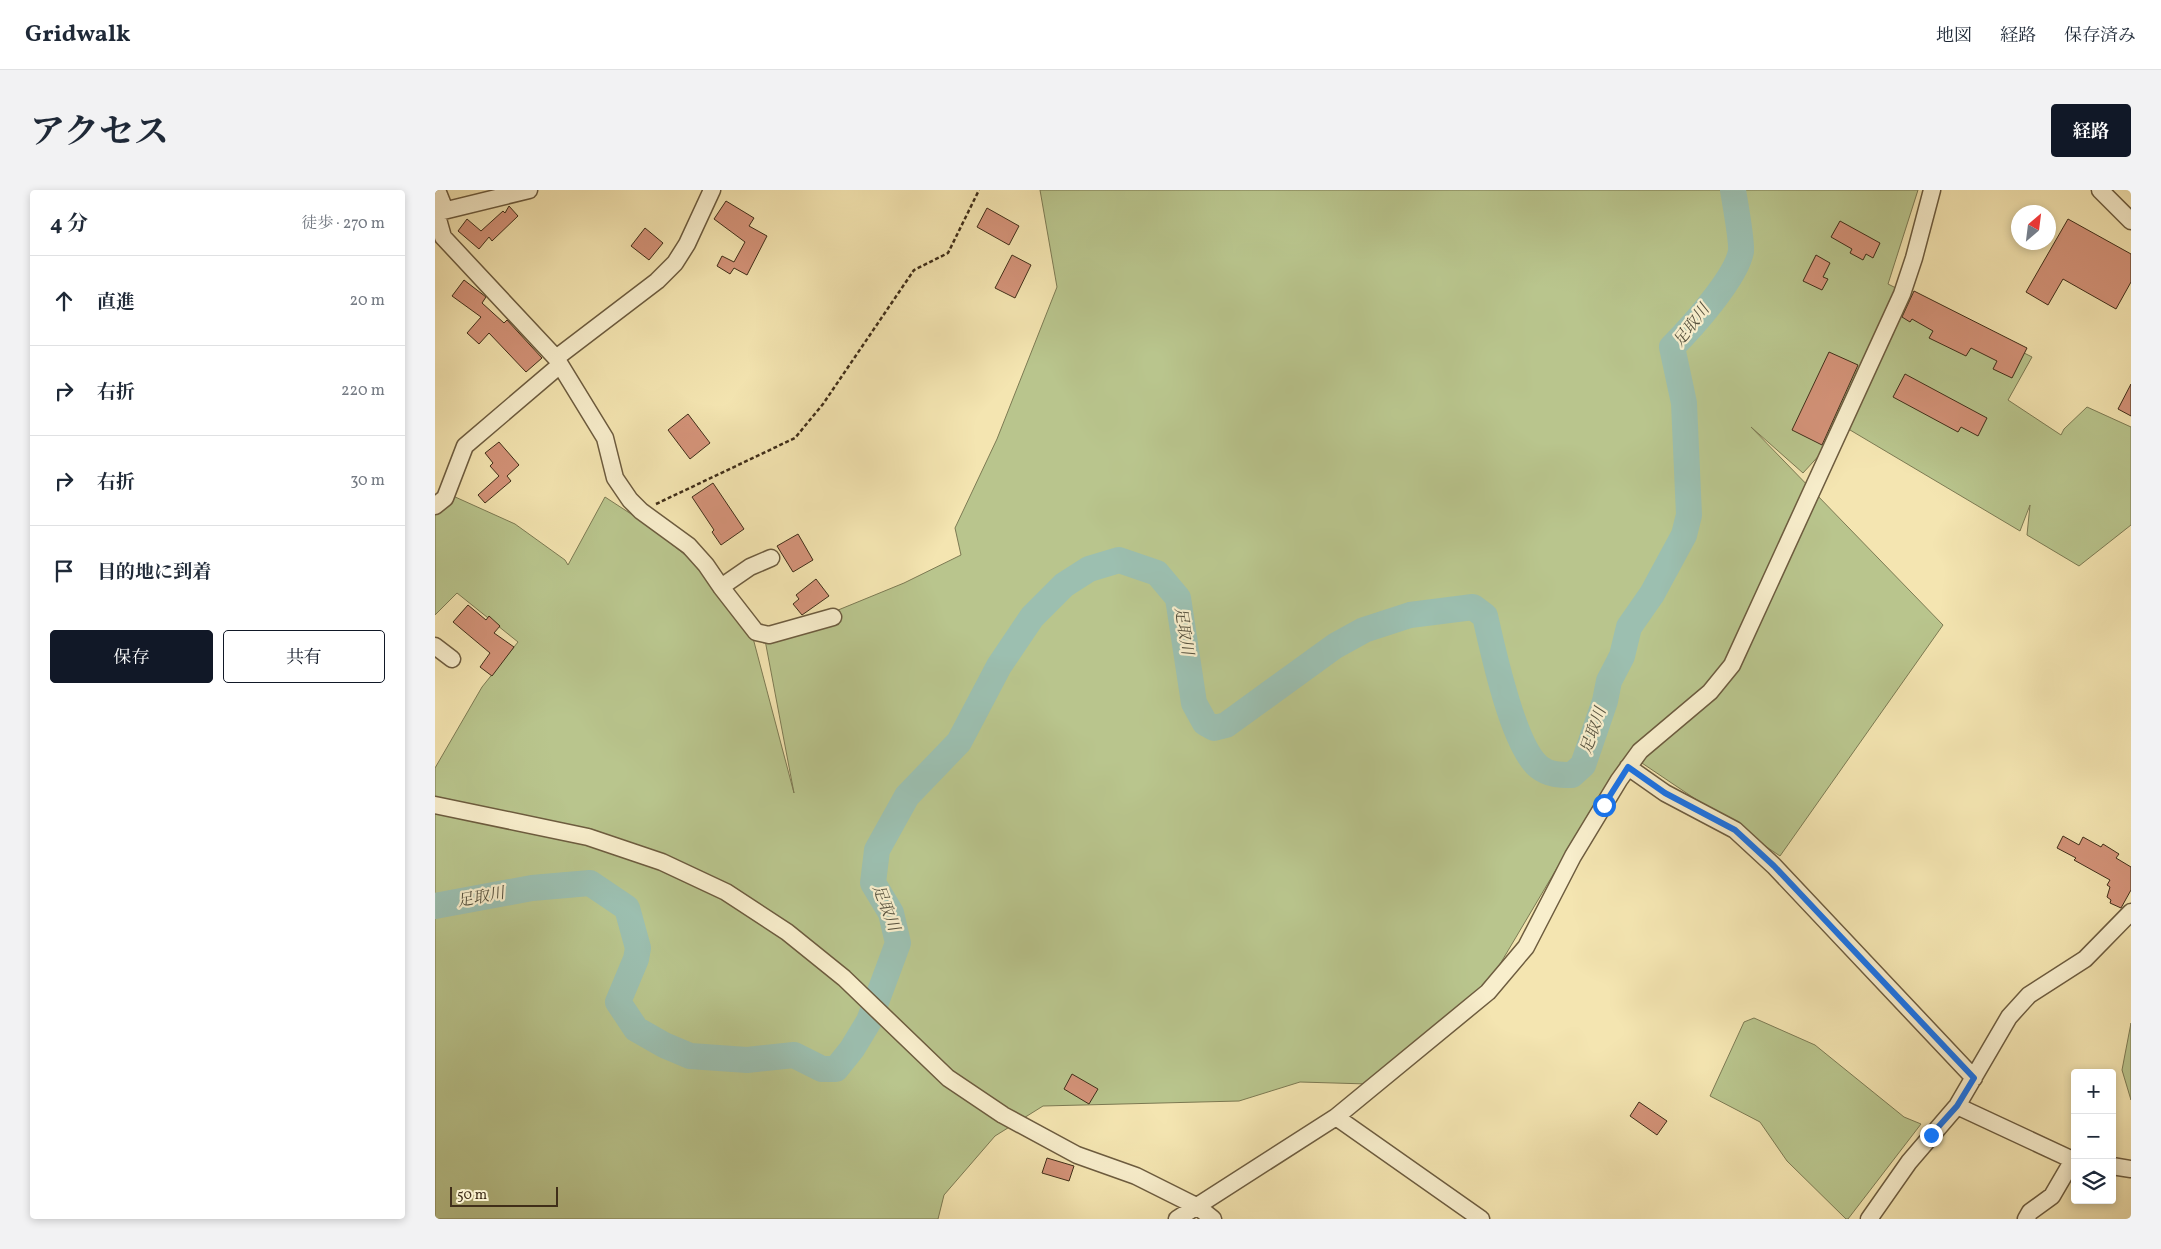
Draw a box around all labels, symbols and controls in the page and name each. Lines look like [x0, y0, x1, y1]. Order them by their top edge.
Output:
text: Gridwalk [25, 18, 131, 52]
text: 地図 [1936, 24, 1972, 49]
text: 経路 [2000, 24, 2036, 49]
text: 保存済み [2064, 24, 2136, 49]
button: 経路 [2051, 104, 2131, 157]
text: アクセス [30, 110, 169, 158]
north arrow [2011, 205, 2056, 250]
text: 4 分 [50, 210, 88, 239]
text: 徒歩 · 270 m [301, 213, 385, 235]
icon: ahead [50, 287, 78, 315]
text: 直進 [97, 290, 135, 316]
text: 20 m [350, 290, 385, 312]
water label: 足取川 [1669, 299, 1716, 352]
icon: right [50, 377, 78, 405]
text: 右折 [97, 380, 135, 406]
text: 220 m [341, 380, 385, 402]
icon: right [50, 467, 78, 495]
text: 右折 [97, 470, 135, 496]
text: 30 m [350, 470, 385, 492]
icon: arrive [50, 557, 78, 585]
text: 目的地に到着 [97, 560, 211, 586]
water label: 足取川 [1168, 606, 1198, 658]
button: 保存 [50, 630, 213, 683]
button: 共有 [223, 630, 385, 683]
water label: 足取川 [1576, 703, 1613, 757]
route start [1593, 794, 1616, 817]
water label: 足取川 [455, 882, 509, 913]
water label: 足取川 [866, 882, 905, 936]
map controls [2071, 1069, 2116, 1204]
button: + [2071, 1069, 2116, 1114]
button: − [2071, 1114, 2116, 1159]
route end [1920, 1124, 1943, 1147]
button: layers [2071, 1159, 2116, 1204]
scale bar [450, 1184, 557, 1207]
text: 50 m [457, 1186, 487, 1205]

